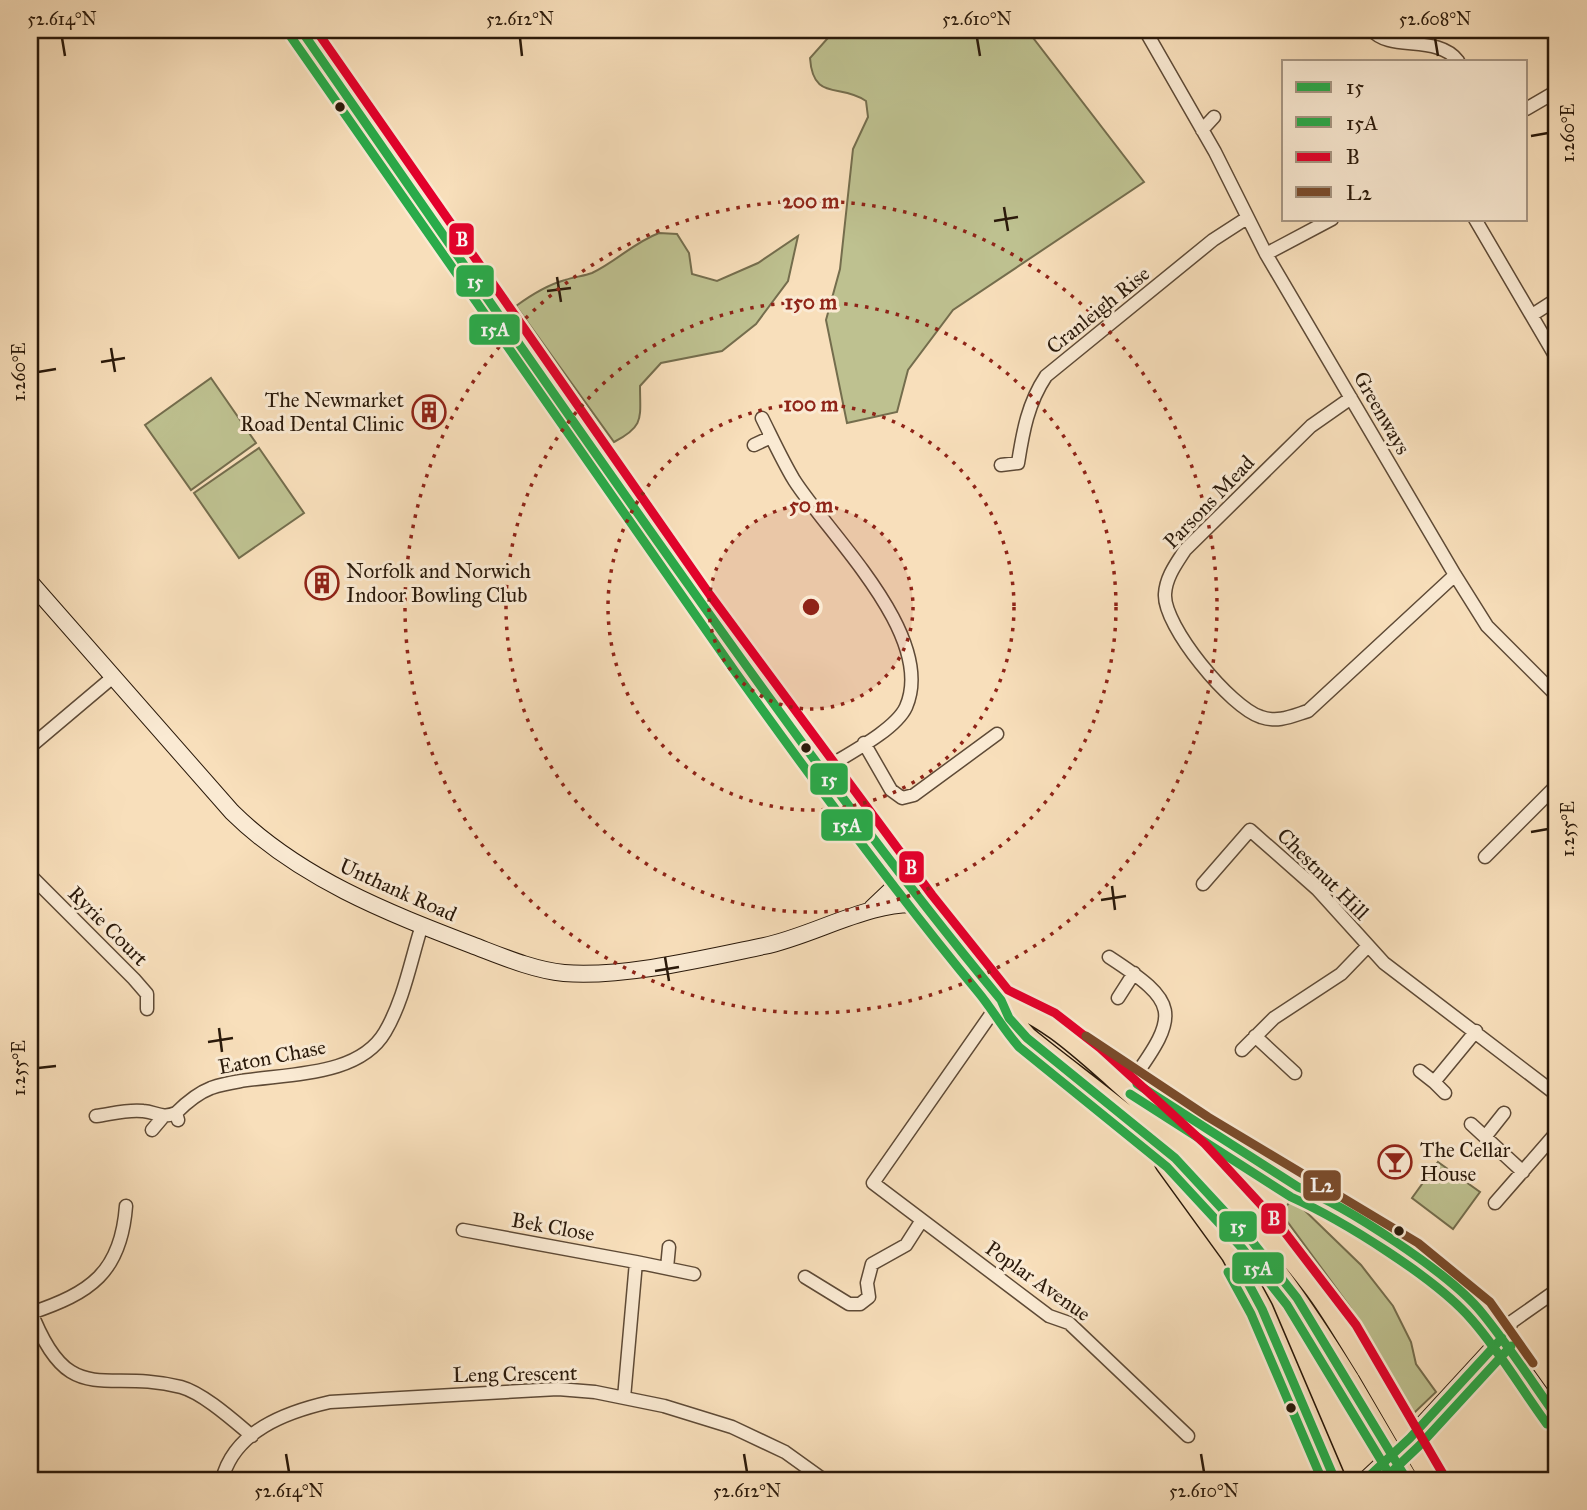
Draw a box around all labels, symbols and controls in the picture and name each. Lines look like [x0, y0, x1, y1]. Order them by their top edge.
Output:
text: 52.614°N [27, 8, 97, 30]
text: 52.612°N [486, 8, 554, 30]
text: 52.610°N [942, 8, 1012, 30]
text: 52.608°N [1399, 8, 1471, 30]
legend [1282, 60, 1528, 220]
text: 15 [1346, 74, 1364, 100]
unlabelled marker [333, 100, 347, 114]
text: 1.260°E [1557, 103, 1579, 162]
text: 15A [1346, 110, 1378, 136]
text: B [1346, 144, 1360, 170]
text: L2 [1346, 180, 1373, 206]
text: 200 m [783, 188, 840, 214]
line badge: B [448, 222, 475, 256]
text: B [456, 228, 468, 251]
street label: Cranleigh Rise [1041, 260, 1155, 360]
line badge: 15 [455, 264, 495, 298]
text: 15 [467, 270, 483, 293]
text: 150 m [785, 289, 837, 315]
line badge: 15A [468, 313, 521, 346]
text: 15A [481, 318, 510, 341]
text: 1.260°E [8, 342, 30, 401]
street label: Greenways [1348, 367, 1416, 459]
place label: The Newmarket Road Dental Clinic [240, 387, 405, 437]
text: 100 m [784, 391, 839, 417]
building icon: The Newmarket Road Dental Clinic [410, 393, 448, 431]
street label: Parsons Mead [1158, 450, 1260, 554]
text: 50 m [789, 492, 833, 518]
place label: Norfolk and Norwich Indoor Bowling Club [346, 558, 531, 608]
building icon: Norfolk and Norwich Indoor Bowling Club [303, 564, 341, 602]
centre of rings [799, 595, 823, 619]
unlabelled marker [799, 741, 813, 755]
line badge: 15 [809, 762, 849, 796]
text: 15 [821, 768, 837, 791]
text: 1.255°E [1557, 801, 1579, 857]
line badge: 15A [820, 808, 874, 842]
text: 15A [833, 814, 862, 837]
street label: Chestnut Hill [1272, 823, 1375, 926]
line badge: B [898, 850, 925, 884]
street label: Unthank Road [335, 853, 461, 928]
text: B [905, 856, 917, 879]
street label: Ryrie Court [63, 881, 154, 972]
street label: Eaton Chase [216, 1034, 328, 1080]
text: 1.255°E [8, 1040, 30, 1096]
place label: The Cellar House [1420, 1137, 1511, 1187]
bar icon: The Cellar House [1376, 1143, 1414, 1181]
line badge: L2 [1302, 1169, 1342, 1202]
text: L2 [1310, 1174, 1334, 1197]
line badge: B [1260, 1202, 1287, 1235]
street label: Bek Close [509, 1207, 597, 1247]
text: B [1268, 1207, 1280, 1230]
line badge: 15 [1218, 1210, 1258, 1243]
text: 15 [1230, 1215, 1246, 1238]
unlabelled marker [1392, 1224, 1406, 1238]
street label: Poplar Avenue [980, 1235, 1096, 1327]
line badge: 15A [1231, 1251, 1285, 1285]
text: 15A [1244, 1257, 1273, 1280]
street label: Leng Crescent [452, 1360, 578, 1388]
unlabelled marker [1284, 1401, 1298, 1415]
text: 52.614°N [254, 1480, 324, 1502]
text: 52.612°N [713, 1480, 781, 1502]
text: 52.610°N [1169, 1480, 1239, 1502]

